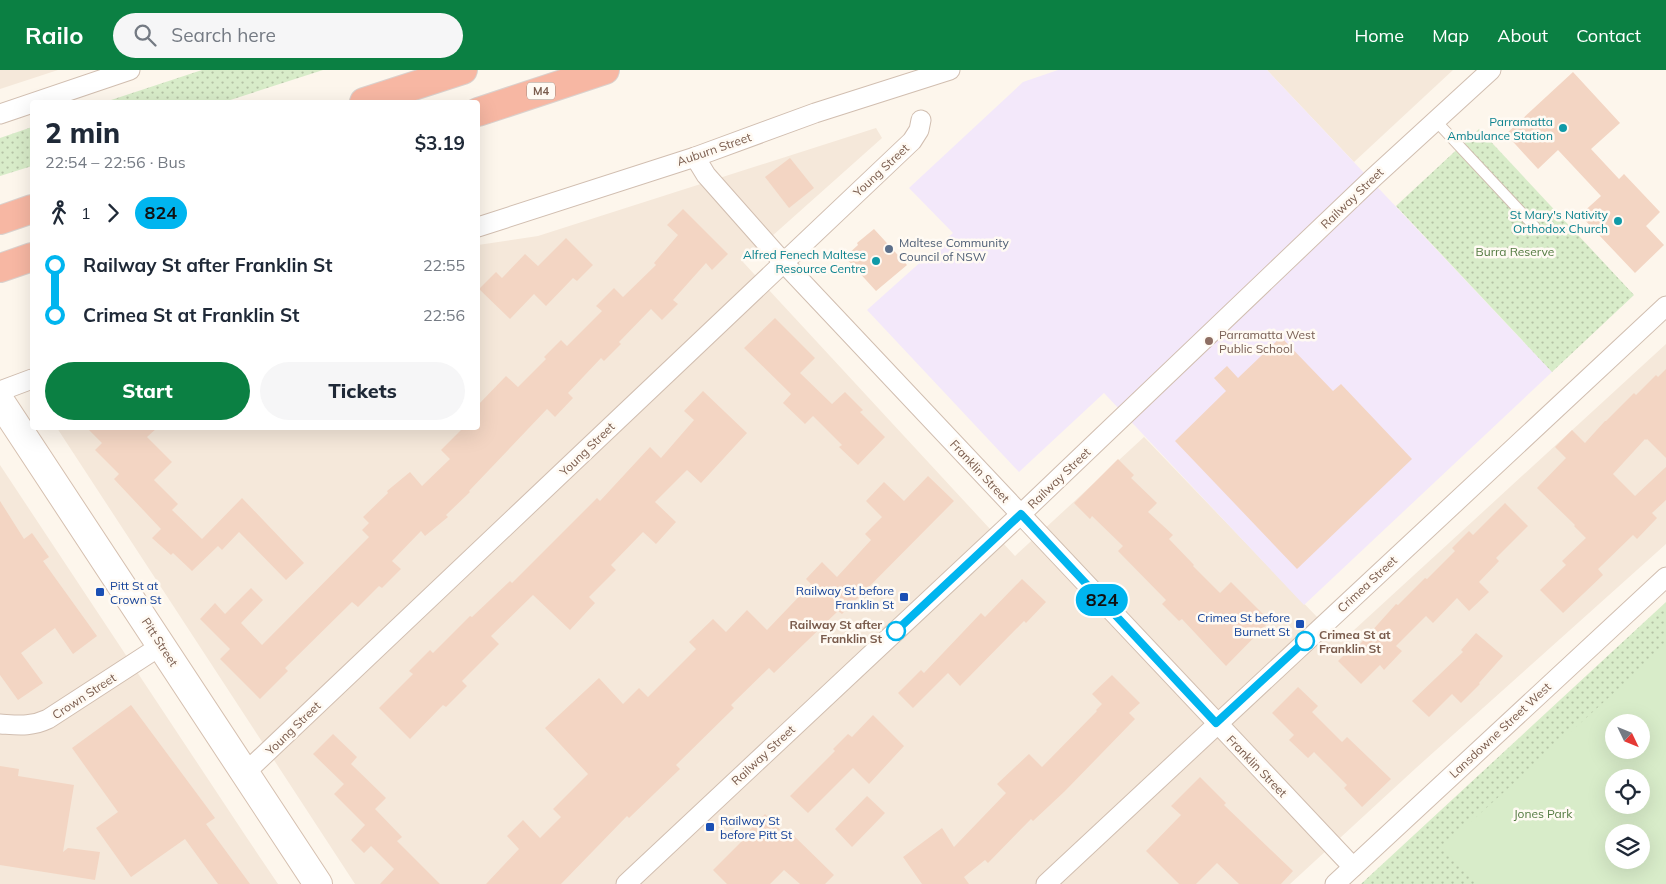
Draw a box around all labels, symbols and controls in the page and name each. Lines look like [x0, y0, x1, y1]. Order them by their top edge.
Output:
search box [113, 13, 463, 58]
text: Railo [25, 20, 83, 50]
icon: search [131, 21, 159, 49]
text: Search here [171, 23, 276, 47]
text: Home [1354, 24, 1404, 47]
text: Map [1432, 24, 1469, 47]
text: About [1497, 24, 1548, 47]
text: Contact [1576, 24, 1641, 47]
road number: M4 [527, 82, 555, 100]
place label: Parramatta Ambulance Station [1447, 114, 1553, 143]
text: 2 min [45, 115, 120, 150]
marker: Parramatta Ambulance Station [1557, 122, 1569, 134]
street label: Auburn Street [675, 129, 753, 169]
text: $3.19 [415, 131, 465, 155]
street label: Young Street [849, 140, 912, 200]
text: 22:54 – 22:56 · Bus [45, 152, 186, 172]
street label: Railway Street [1318, 164, 1386, 232]
icon: walk [45, 199, 73, 227]
icon: forward [99, 199, 127, 227]
text: 824 [145, 201, 177, 224]
text: 1 [81, 203, 91, 223]
place label: St Mary's Nativity Orthodox Church [1510, 207, 1609, 236]
marker: St Mary's Nativity Orthodox Church [1612, 215, 1624, 227]
place label: Maltese Community Council of NSW [899, 235, 1009, 264]
marker: Maltese Community Council of NSW [883, 243, 895, 255]
park label: Burra Reserve [1476, 244, 1554, 259]
place label: Alfred Fenech Maltese Resource Centre [743, 247, 866, 276]
text: Railway St after Franklin St [83, 253, 332, 277]
text: 22:55 [423, 255, 465, 275]
marker: Alfred Fenech Maltese Resource Centre [870, 255, 882, 267]
text: Crimea St at Franklin St [83, 303, 299, 327]
text: 22:56 [423, 305, 465, 325]
place label: Parramatta West Public School [1219, 327, 1315, 356]
marker: Parramatta West Public School [1203, 335, 1215, 347]
button: Start [45, 362, 250, 420]
button: Tickets [260, 362, 465, 420]
street label: Young Street [556, 419, 618, 480]
street label: Franklin Street [947, 436, 1013, 506]
street label: Railway Street [1025, 444, 1093, 512]
street label: Crimea Street [1334, 553, 1400, 615]
place label: Pitt St at Crown St [110, 578, 162, 607]
place label: Railway St before Franklin St [796, 583, 894, 612]
line badge: 824 [1073, 584, 1131, 616]
marker: Pitt St at Crown St [94, 586, 106, 598]
text: 824 [1086, 588, 1118, 611]
marker: Railway St before Franklin St [898, 591, 910, 603]
place label: Crimea St before Burnett St [1197, 610, 1290, 639]
street label: Pitt Street [139, 615, 181, 669]
place label: Railway St after Franklin St [789, 617, 882, 646]
marker: Crimea St before Burnett St [1294, 618, 1306, 630]
marker: Railway St after Franklin St [886, 621, 906, 641]
place label: Crimea St at Franklin St [1319, 627, 1391, 656]
marker: Crimea St at Franklin St [1295, 631, 1315, 651]
street label: Crown Street [49, 670, 119, 722]
street label: Lansdowne Street West [1446, 679, 1554, 781]
street label: Young Street [262, 698, 324, 759]
north arrow [1605, 714, 1650, 759]
map controls [1605, 714, 1650, 869]
street label: Railway Street [728, 722, 798, 788]
street label: Franklin Street [1224, 732, 1290, 800]
button: locate [1605, 769, 1650, 814]
park label: Jones Park [1514, 806, 1573, 821]
place label: Railway St before Pitt St [720, 813, 792, 842]
marker: Railway St before Pitt St [704, 821, 716, 833]
button: layers [1605, 824, 1650, 869]

